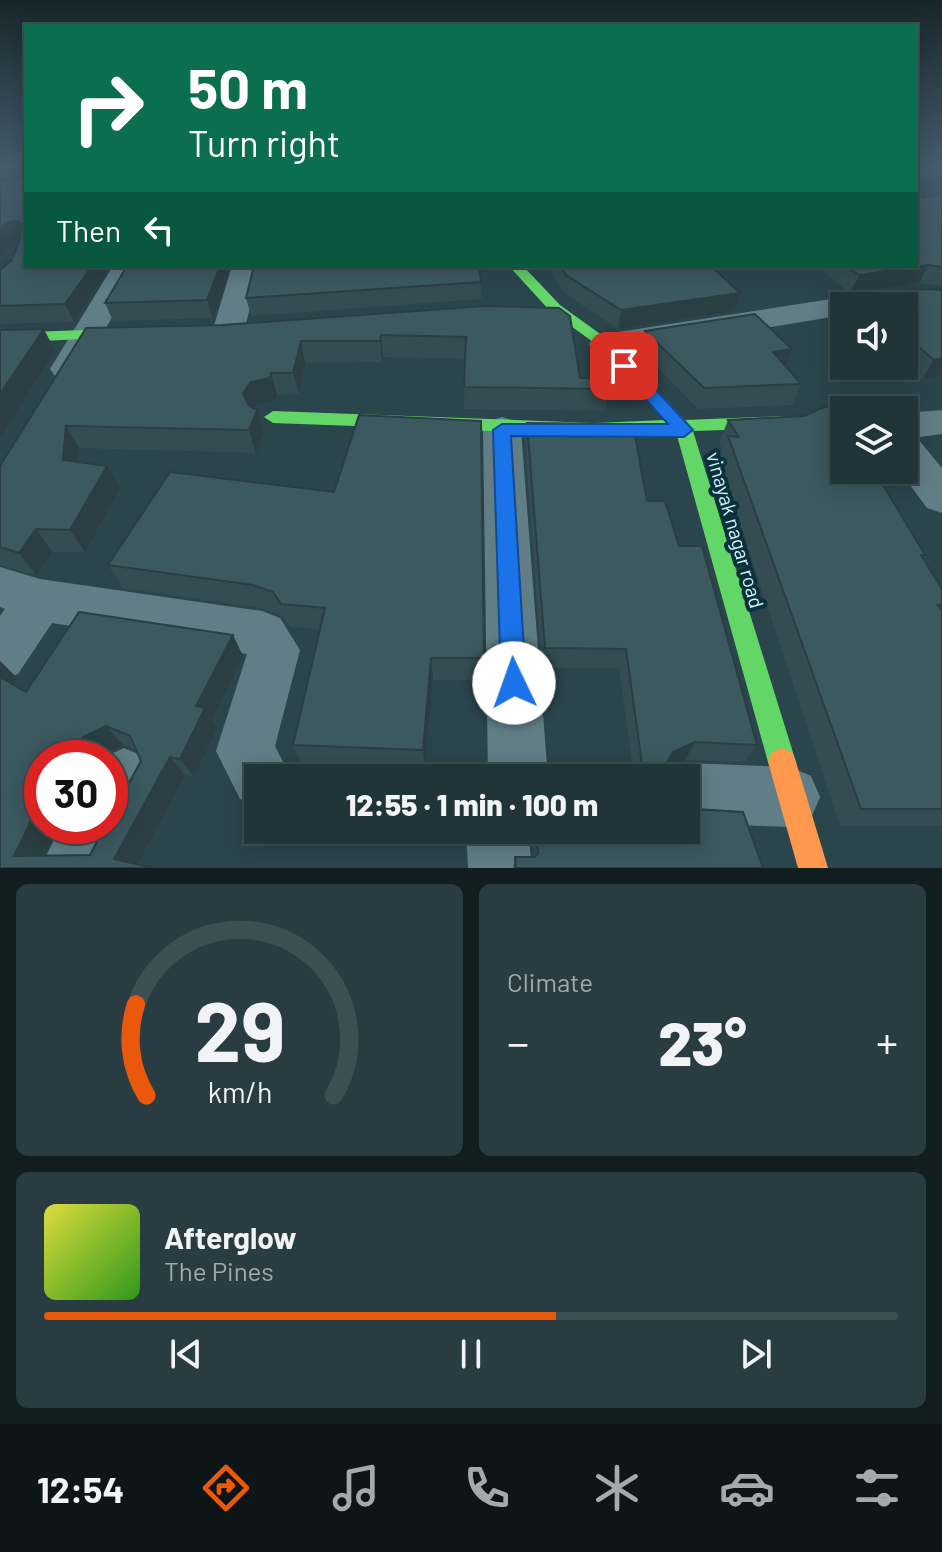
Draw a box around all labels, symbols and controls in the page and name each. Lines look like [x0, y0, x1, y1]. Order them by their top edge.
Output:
text: 50 m [188, 53, 308, 120]
icon: right [56, 56, 160, 160]
text: Turn right [188, 121, 340, 164]
icon: left [137, 208, 181, 252]
text: Then [56, 212, 121, 248]
map controls [830, 292, 918, 484]
button: sound [830, 292, 918, 380]
pin [590, 332, 658, 400]
icon: arrive [602, 344, 646, 388]
button: layers [830, 396, 918, 484]
street label: vinayak nagar road [702, 449, 770, 610]
position arrow [472, 641, 556, 725]
speed limit sign: 30 [24, 740, 128, 844]
text: 12:55 · 1 min · 100 m [346, 786, 598, 822]
text: Climate [507, 966, 593, 997]
text: 29 [194, 979, 285, 1079]
text: 23° [658, 1006, 747, 1078]
text: − [507, 1015, 529, 1068]
text: + [876, 1015, 898, 1068]
text: km/h [207, 1074, 272, 1109]
text: Afterglow [164, 1219, 297, 1255]
text: The Pines [164, 1255, 274, 1286]
icon: previous [164, 1332, 208, 1376]
icon: pause [449, 1332, 493, 1376]
icon: next [734, 1332, 778, 1376]
icon: directions [198, 1460, 254, 1516]
icon: music [328, 1460, 384, 1516]
icon: phone [459, 1460, 515, 1516]
icon: climate [589, 1460, 645, 1516]
icon: car [719, 1460, 775, 1516]
icon: filters [849, 1460, 905, 1516]
text: 12:54 [37, 1467, 124, 1510]

